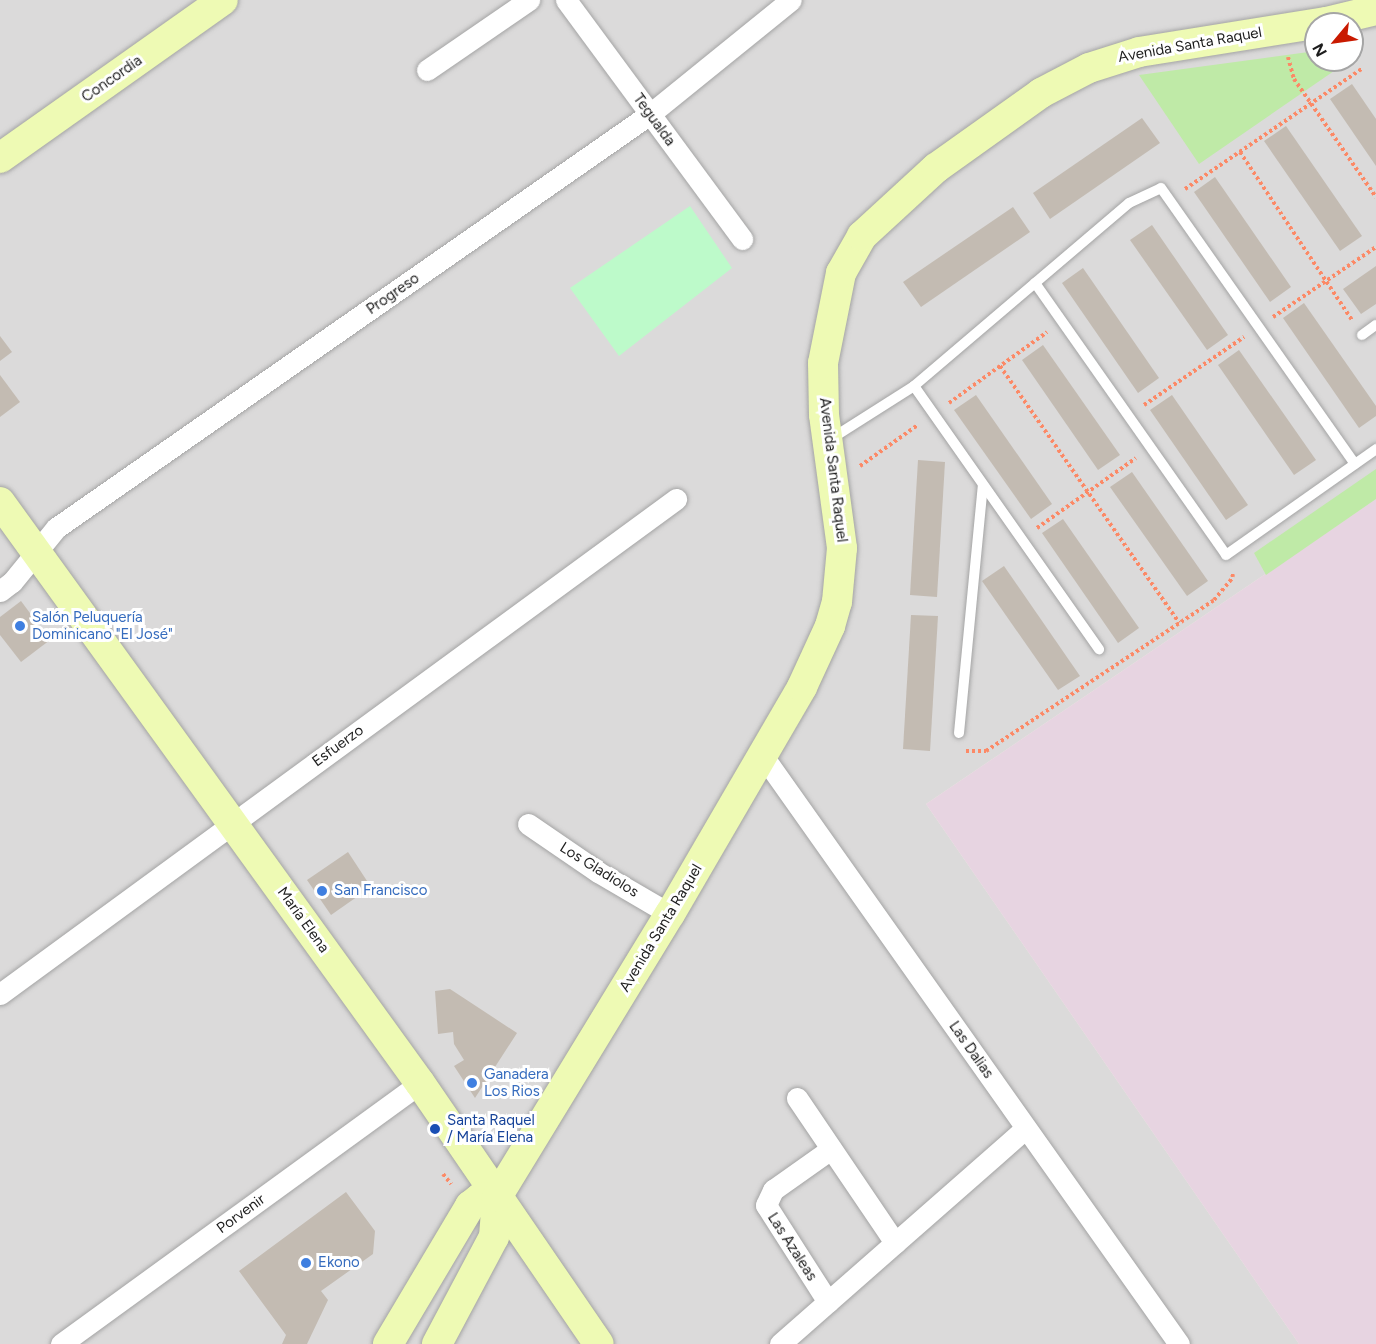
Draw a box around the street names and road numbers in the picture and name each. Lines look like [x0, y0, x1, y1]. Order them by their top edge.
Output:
street label: Avenida Santa Raquel [1117, 23, 1263, 67]
street label: Concordia [78, 52, 146, 106]
street label: Tegualda [629, 90, 679, 150]
street label: Progreso [363, 269, 423, 319]
street label: Avenida Santa Raquel [815, 397, 851, 543]
street label: Esfuerzo [309, 721, 367, 771]
street label: Los Gladiolos [556, 839, 642, 901]
street label: Avenida Santa Raquel [616, 861, 706, 995]
street label: María Elena [273, 884, 333, 956]
street label: Las Dalias [945, 1018, 997, 1082]
street label: Porvenir [213, 1191, 269, 1237]
street label: Las Azaleas [763, 1210, 821, 1284]

